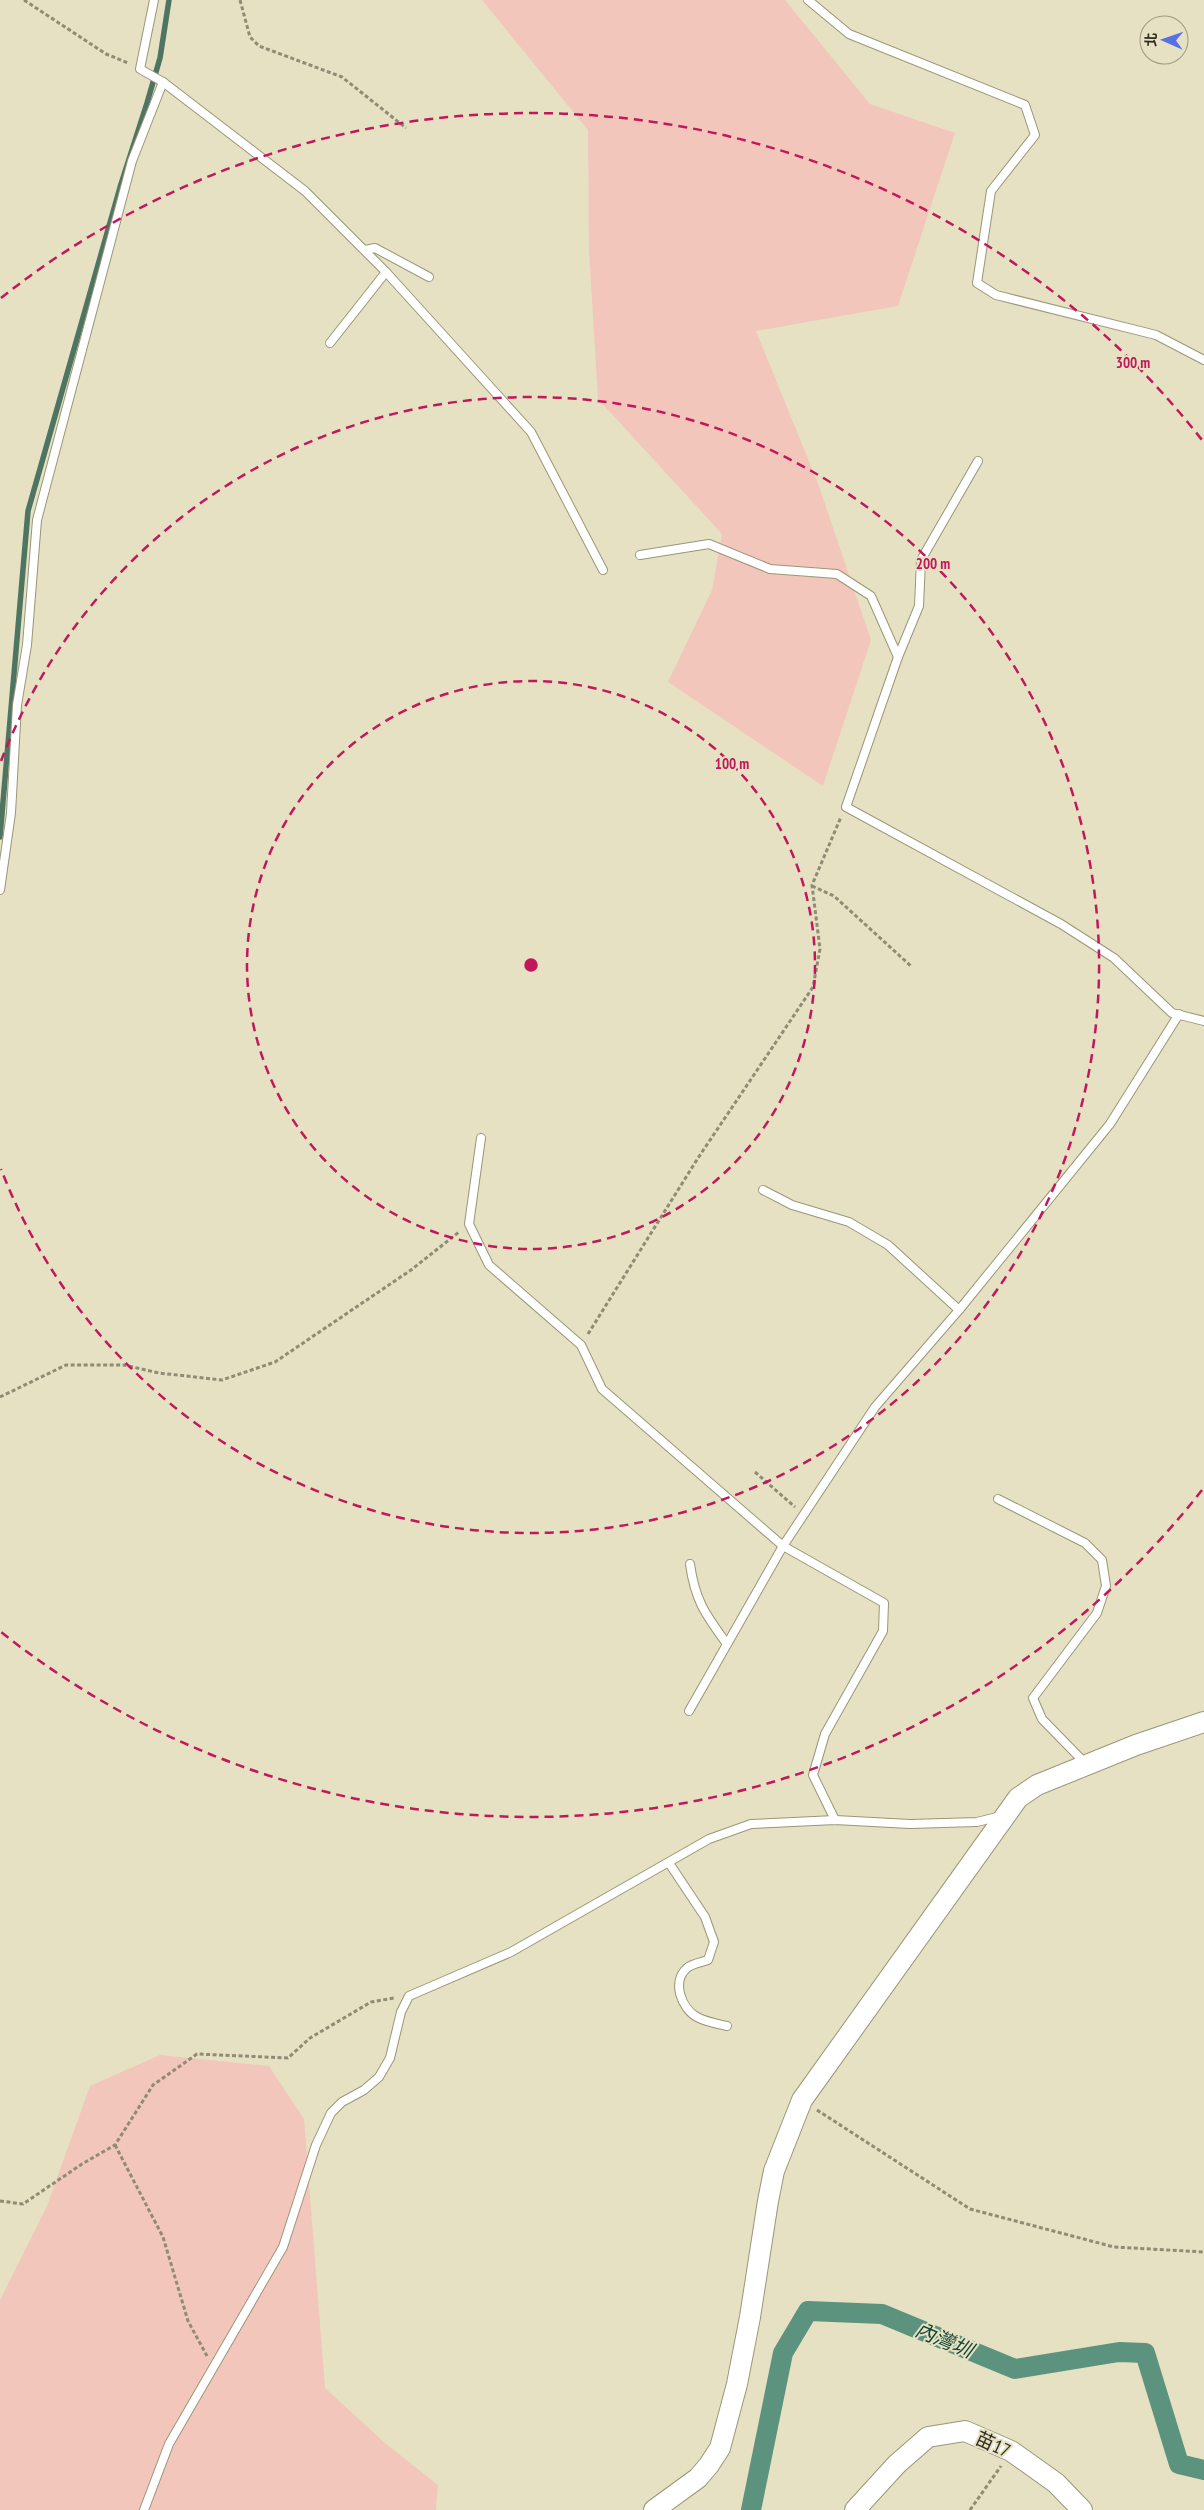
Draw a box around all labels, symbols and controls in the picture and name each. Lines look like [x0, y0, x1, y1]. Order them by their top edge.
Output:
north arrow [1139, 15, 1189, 65]
text: 北 [1142, 32, 1160, 47]
text: 300 m [1116, 353, 1150, 372]
text: 200 m [916, 554, 950, 573]
text: 100 m [715, 754, 749, 773]
centre of rings [522, 956, 540, 974]
water label: 內灣圳 [911, 2316, 979, 2365]
street label: 苗17 [972, 2425, 1014, 2463]

